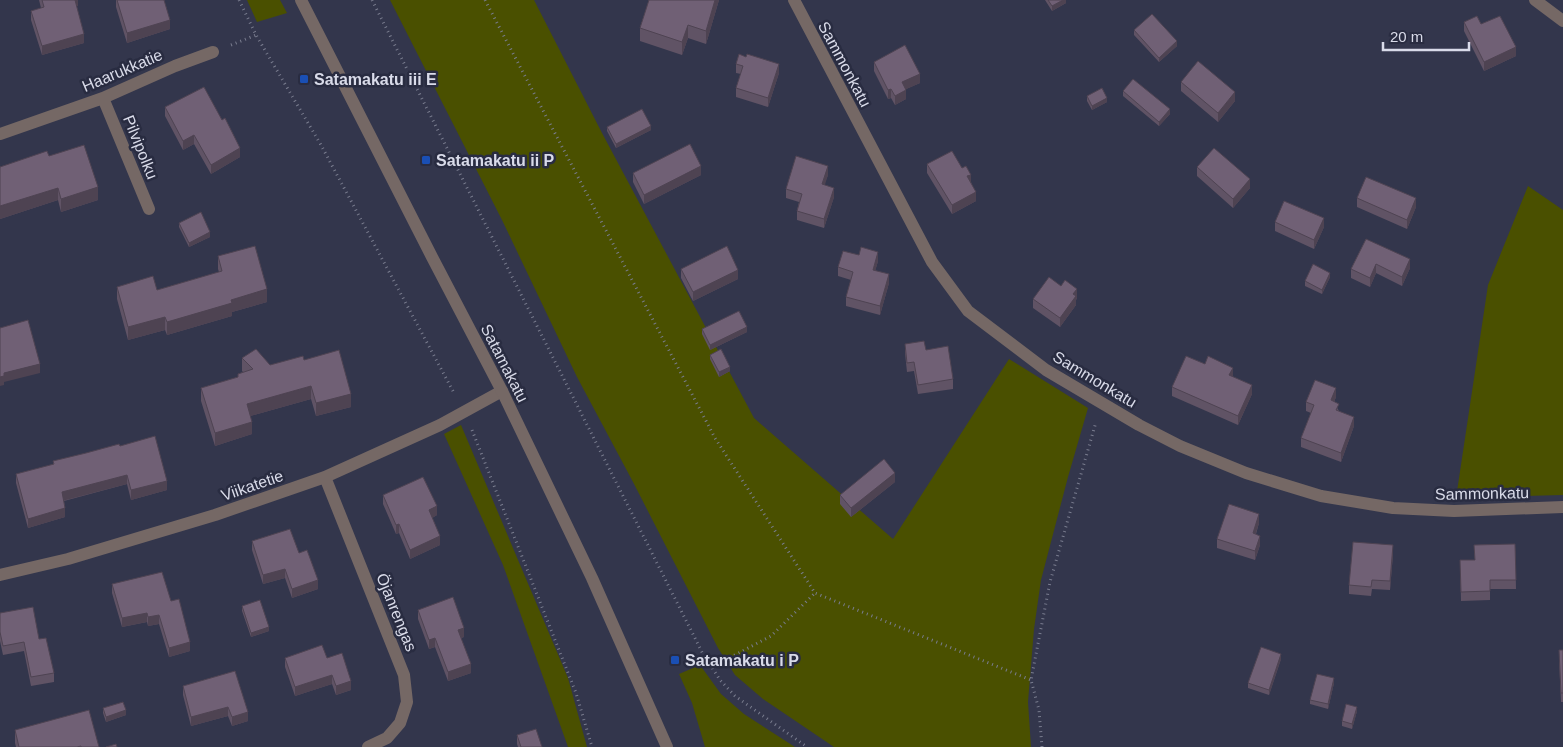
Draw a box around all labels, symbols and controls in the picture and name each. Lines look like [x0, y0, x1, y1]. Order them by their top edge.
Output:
street label: Sammonkatu [815, 19, 874, 110]
scale bar [1383, 20, 1469, 52]
text: 20 m [1390, 28, 1423, 45]
street label: Haarukkatie [80, 46, 165, 95]
place label: Satamakatu iii E [314, 71, 437, 88]
marker: Satamakatu iii E [298, 73, 310, 85]
street label: Pilvipolku [120, 113, 161, 182]
place label: Satamakatu ii P [436, 152, 555, 169]
marker: Satamakatu ii P [420, 154, 432, 166]
street label: Satamakatu [478, 321, 532, 405]
street label: Sammonkatu [1050, 348, 1140, 411]
street label: Viikatetie [219, 467, 286, 504]
street label: Sammonkatu [1435, 484, 1529, 503]
street label: Öjanrengas [373, 571, 420, 654]
place label: Satamakatu i P [685, 652, 799, 669]
marker: Satamakatu i P [669, 654, 681, 666]

